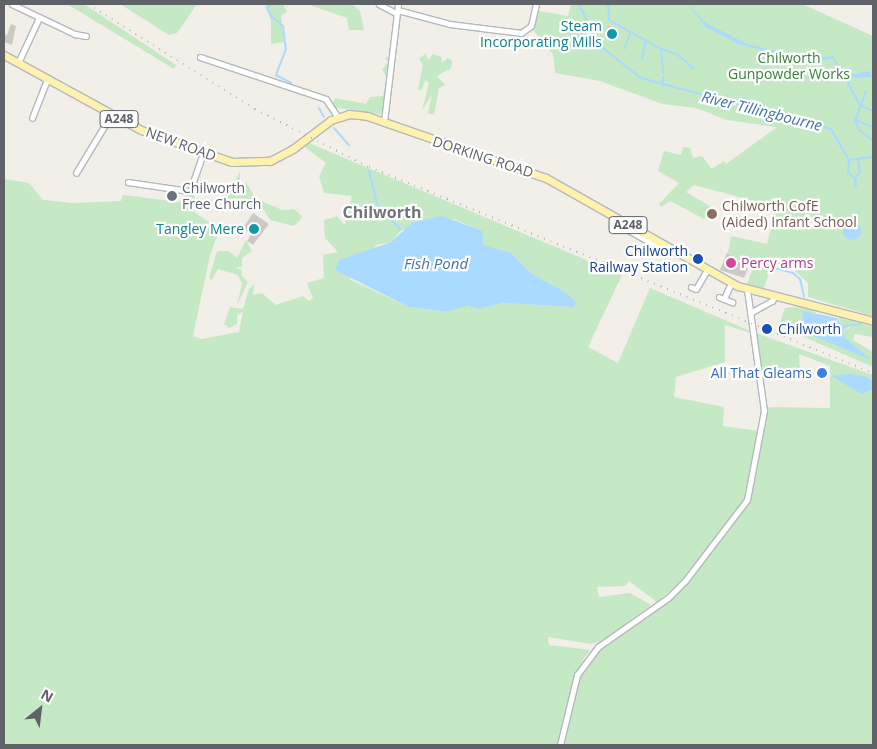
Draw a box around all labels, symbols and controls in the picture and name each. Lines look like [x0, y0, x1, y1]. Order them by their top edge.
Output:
place label: Steam Incorporating Mills [480, 18, 602, 50]
marker: Steam Incorporating Mills [606, 28, 618, 40]
park label: Chilworth Gunpowder Works [728, 50, 850, 82]
water label: River Tillingbourne [700, 87, 824, 135]
road number: A248 [99, 110, 139, 128]
street label: NEW ROAD [144, 124, 218, 164]
street label: DORKING ROAD [430, 133, 536, 181]
place label: Chilworth Free Church [182, 180, 261, 212]
marker: Chilworth Free Church [166, 190, 178, 202]
place label: Chilworth CofE (Aided) Infant School [722, 198, 857, 230]
district label: Chilworth [343, 202, 421, 222]
marker: Chilworth CofE (Aided) Infant School [706, 208, 718, 220]
road number: A248 [608, 216, 648, 234]
place label: Tangley Mere [156, 221, 244, 237]
marker: Tangley Mere [248, 223, 260, 235]
place label: Chilworth Railway Station [589, 243, 688, 276]
marker: Chilworth Railway Station [692, 253, 704, 265]
water label: Fish Pond [404, 255, 468, 273]
place label: Percy arms [741, 255, 813, 271]
marker: Percy arms [725, 257, 737, 269]
place label: Chilworth [778, 321, 841, 337]
marker: Chilworth [760, 322, 774, 336]
place label: All That Gleams [711, 365, 812, 381]
marker: All That Gleams [816, 367, 828, 379]
north arrow [15, 684, 65, 734]
text: N [38, 684, 57, 707]

